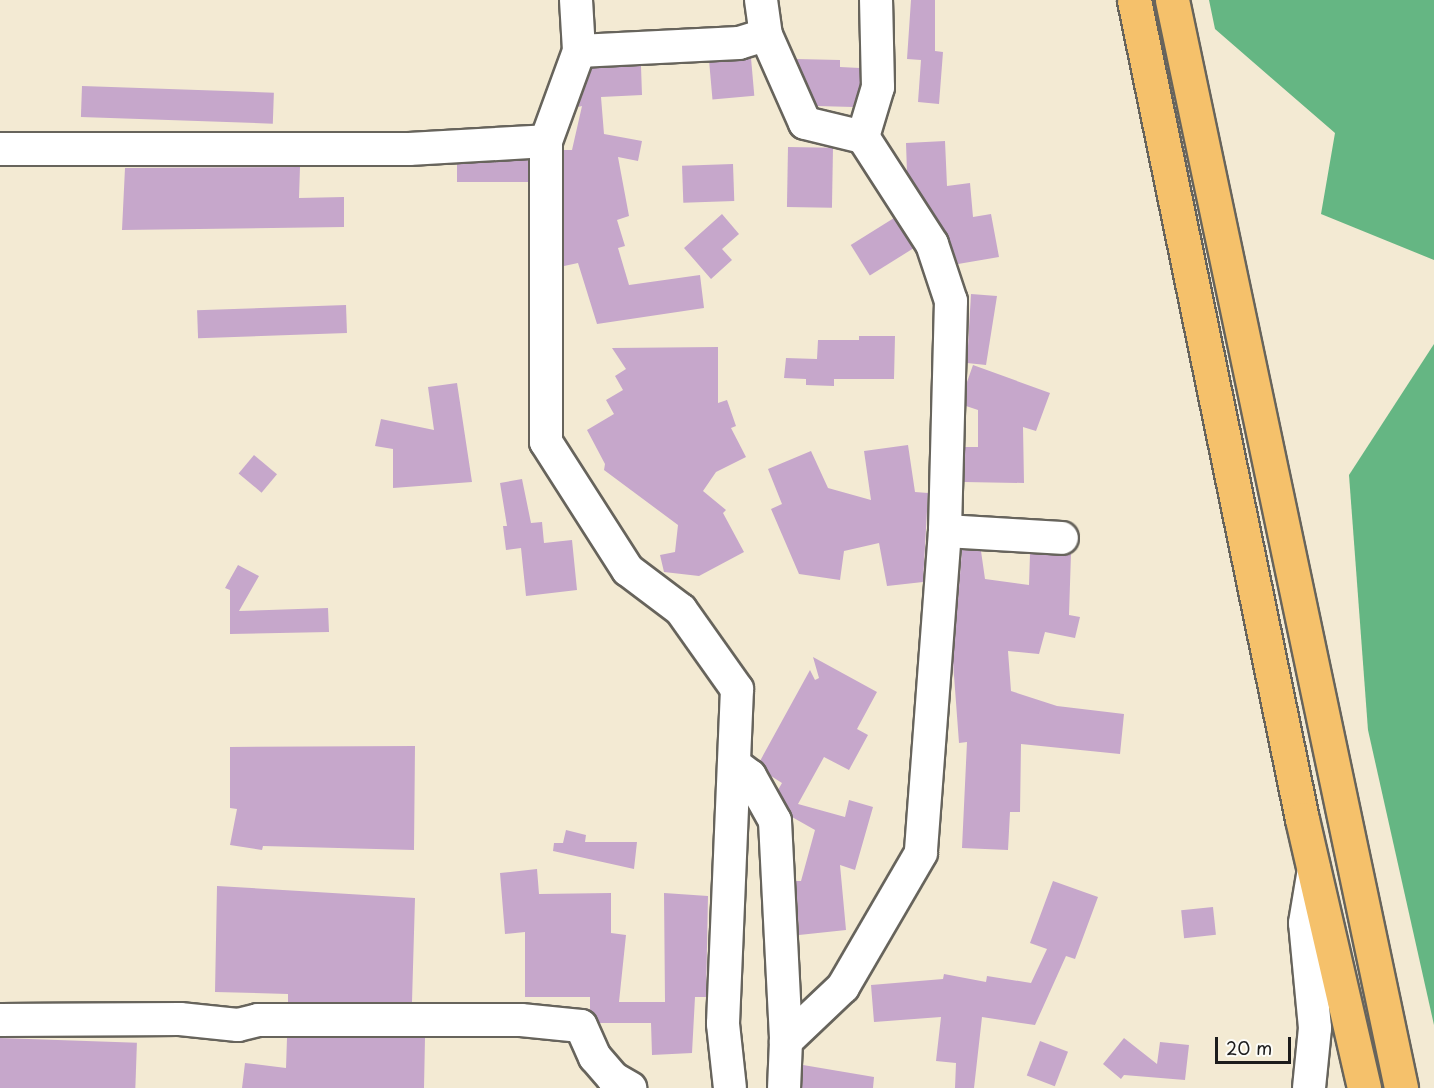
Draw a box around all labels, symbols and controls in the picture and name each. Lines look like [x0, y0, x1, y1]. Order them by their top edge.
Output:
scale bar [1218, 1025, 1294, 1063]
text: 20 m [1226, 1034, 1272, 1061]

